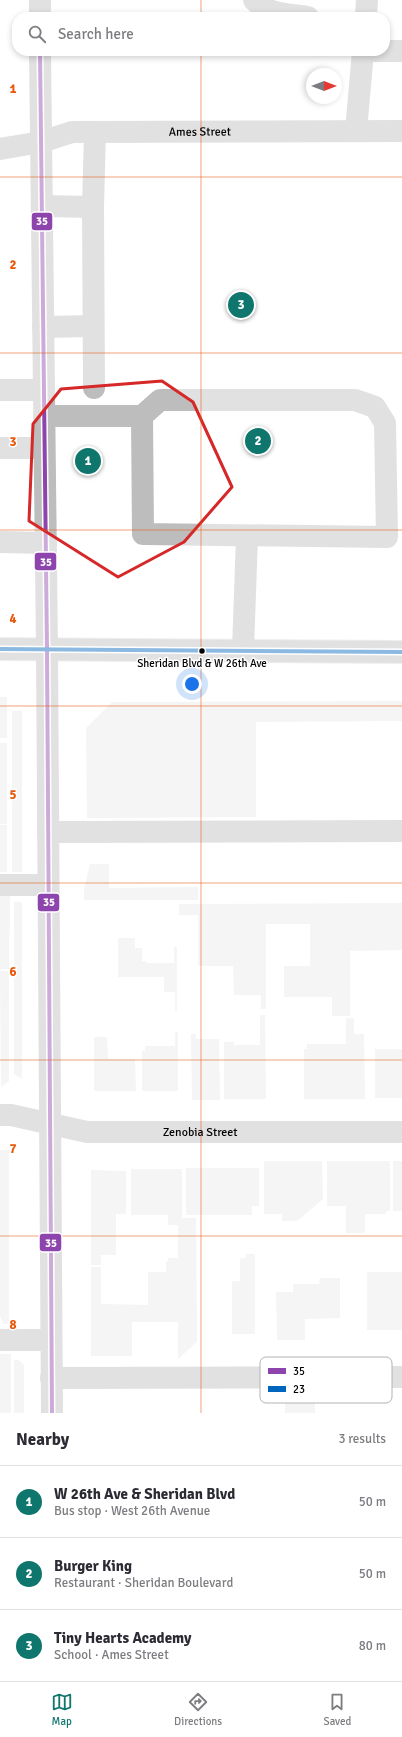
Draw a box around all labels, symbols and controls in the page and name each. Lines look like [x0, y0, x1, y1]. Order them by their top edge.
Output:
search box [12, 12, 390, 56]
icon: search [26, 23, 48, 45]
text: Search here [58, 25, 134, 43]
north arrow [306, 68, 342, 104]
text: 1 [9, 81, 17, 97]
street label: Ames Street [169, 125, 231, 140]
line badge: 35 [31, 212, 53, 231]
text: 35 [36, 215, 48, 228]
text: 2 [9, 257, 17, 273]
pin: 3 [228, 290, 254, 320]
pin: 2 [245, 426, 271, 456]
text: 3 [9, 434, 17, 450]
pin: 1 [75, 446, 101, 476]
line badge: 35 [34, 552, 57, 571]
text: 35 [40, 556, 52, 569]
text: 4 [9, 611, 17, 627]
marker: Sheridan Blvd & W 26th Ave [197, 646, 207, 656]
place label: Sheridan Blvd & W 26th Ave [137, 657, 267, 670]
your location [182, 674, 202, 694]
text: 5 [9, 787, 17, 803]
line badge: 35 [37, 893, 60, 912]
text: 35 [43, 896, 55, 909]
text: 6 [9, 964, 17, 980]
street label: Zenobia Street [163, 1125, 238, 1140]
text: 7 [9, 1141, 17, 1157]
line badge: 35 [39, 1233, 62, 1252]
text: 35 [45, 1237, 57, 1250]
text: 8 [9, 1317, 17, 1333]
legend [260, 1357, 392, 1403]
text: 35 [293, 1365, 305, 1378]
text: 23 [293, 1383, 305, 1396]
text: Nearby [16, 1429, 69, 1450]
text: 3 results [338, 1431, 386, 1447]
text: W 26th Ave & Sheridan Blvd [54, 1485, 235, 1503]
text: 1 [25, 1494, 33, 1510]
text: 50 m [359, 1494, 386, 1510]
text: Bus stop · West 26th Avenue [54, 1503, 210, 1519]
text: Burger King [54, 1557, 132, 1575]
text: 2 [25, 1566, 33, 1582]
text: 50 m [359, 1566, 386, 1582]
text: Restaurant · Sheridan Boulevard [54, 1575, 233, 1591]
text: Tiny Hearts Academy [54, 1629, 192, 1647]
text: 3 [25, 1638, 33, 1654]
text: 80 m [359, 1638, 386, 1654]
text: School · Ames Street [54, 1647, 169, 1663]
tab: Map [51, 1691, 73, 1728]
tab: Directions [174, 1691, 222, 1728]
tab: Saved [324, 1691, 351, 1728]

